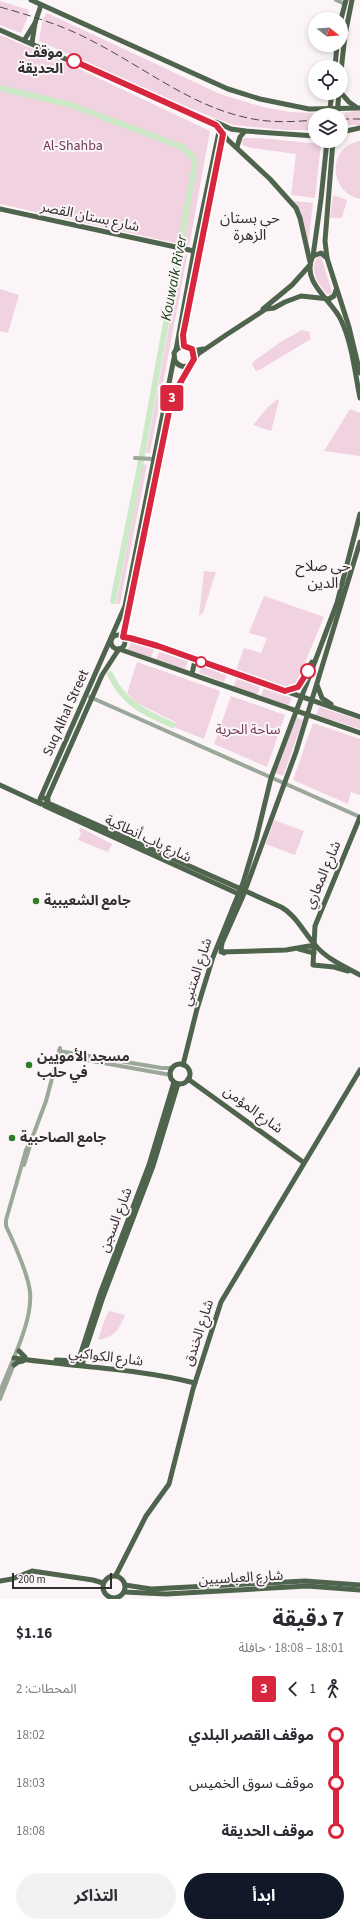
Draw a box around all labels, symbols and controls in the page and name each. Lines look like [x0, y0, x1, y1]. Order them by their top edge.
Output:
north arrow [308, 12, 348, 52]
map controls [308, 12, 348, 148]
place label: موقف الحديقة [18, 43, 63, 79]
marker: موقف الحديقة [66, 53, 82, 69]
button: locate [308, 60, 348, 100]
button: layers [308, 108, 348, 148]
park label: Al-Shahba [43, 136, 103, 156]
street label: شارع بستان القصر [38, 197, 141, 237]
district label: حي بستان الزهرة [220, 208, 280, 246]
water label: Kouwaik River [155, 232, 193, 323]
line badge: 3 [159, 385, 185, 411]
text: 3 [168, 388, 176, 408]
district label: حي صلاح الدين [296, 556, 351, 594]
unlabelled marker [195, 656, 207, 668]
unlabelled marker [300, 663, 316, 679]
street label: Suq Alhal Street [38, 666, 94, 760]
park label: ساحة الحرية [216, 720, 280, 740]
street label: شارع باب أنطاكية [101, 810, 195, 868]
street label: شارع المعاري [300, 838, 347, 912]
place label: جامع الشعيبية [44, 891, 131, 911]
marker: جامع الشعيبية [31, 896, 41, 906]
street label: شارع المتنبي [177, 935, 218, 1009]
place label: مسجد الأمويين في حلب [37, 1047, 130, 1083]
marker: مسجد الأمويين في حلب [24, 1060, 34, 1070]
street label: شارع المؤمن [219, 1082, 287, 1138]
place label: جامع الصاحبية [20, 1128, 107, 1148]
marker: جامع الصاحبية [7, 1133, 17, 1143]
street label: شارع السجن [94, 1185, 138, 1255]
street label: شارع الخندق [179, 1297, 219, 1369]
street label: شارع الكواكبي [68, 1343, 144, 1372]
street label: شارع العباسيين [198, 1566, 284, 1590]
scale bar [12, 1571, 112, 1590]
text: 200 m [18, 1572, 46, 1587]
text: 7 دقيقة [273, 1603, 344, 1635]
text: $1.16 [16, 1623, 52, 1644]
text: 18:01 – 18:08 · حافلة [238, 1639, 344, 1657]
icon: back [282, 1678, 304, 1700]
icon: walk [322, 1678, 344, 1700]
text: 3 [260, 1679, 268, 1699]
text: المحطات: 2 [16, 1680, 77, 1698]
text: 1 [310, 1680, 316, 1698]
text: موقف القصر البلدي [188, 1725, 314, 1746]
text: 18:02 [16, 1726, 45, 1744]
text: موقف سوق الخميس [189, 1773, 314, 1794]
text: 18:03 [16, 1774, 45, 1792]
text: موقف الحديقة [222, 1821, 314, 1842]
text: 18:08 [16, 1822, 45, 1840]
button: التذاكر [16, 1873, 176, 1919]
button: ابدأ [184, 1873, 344, 1919]

